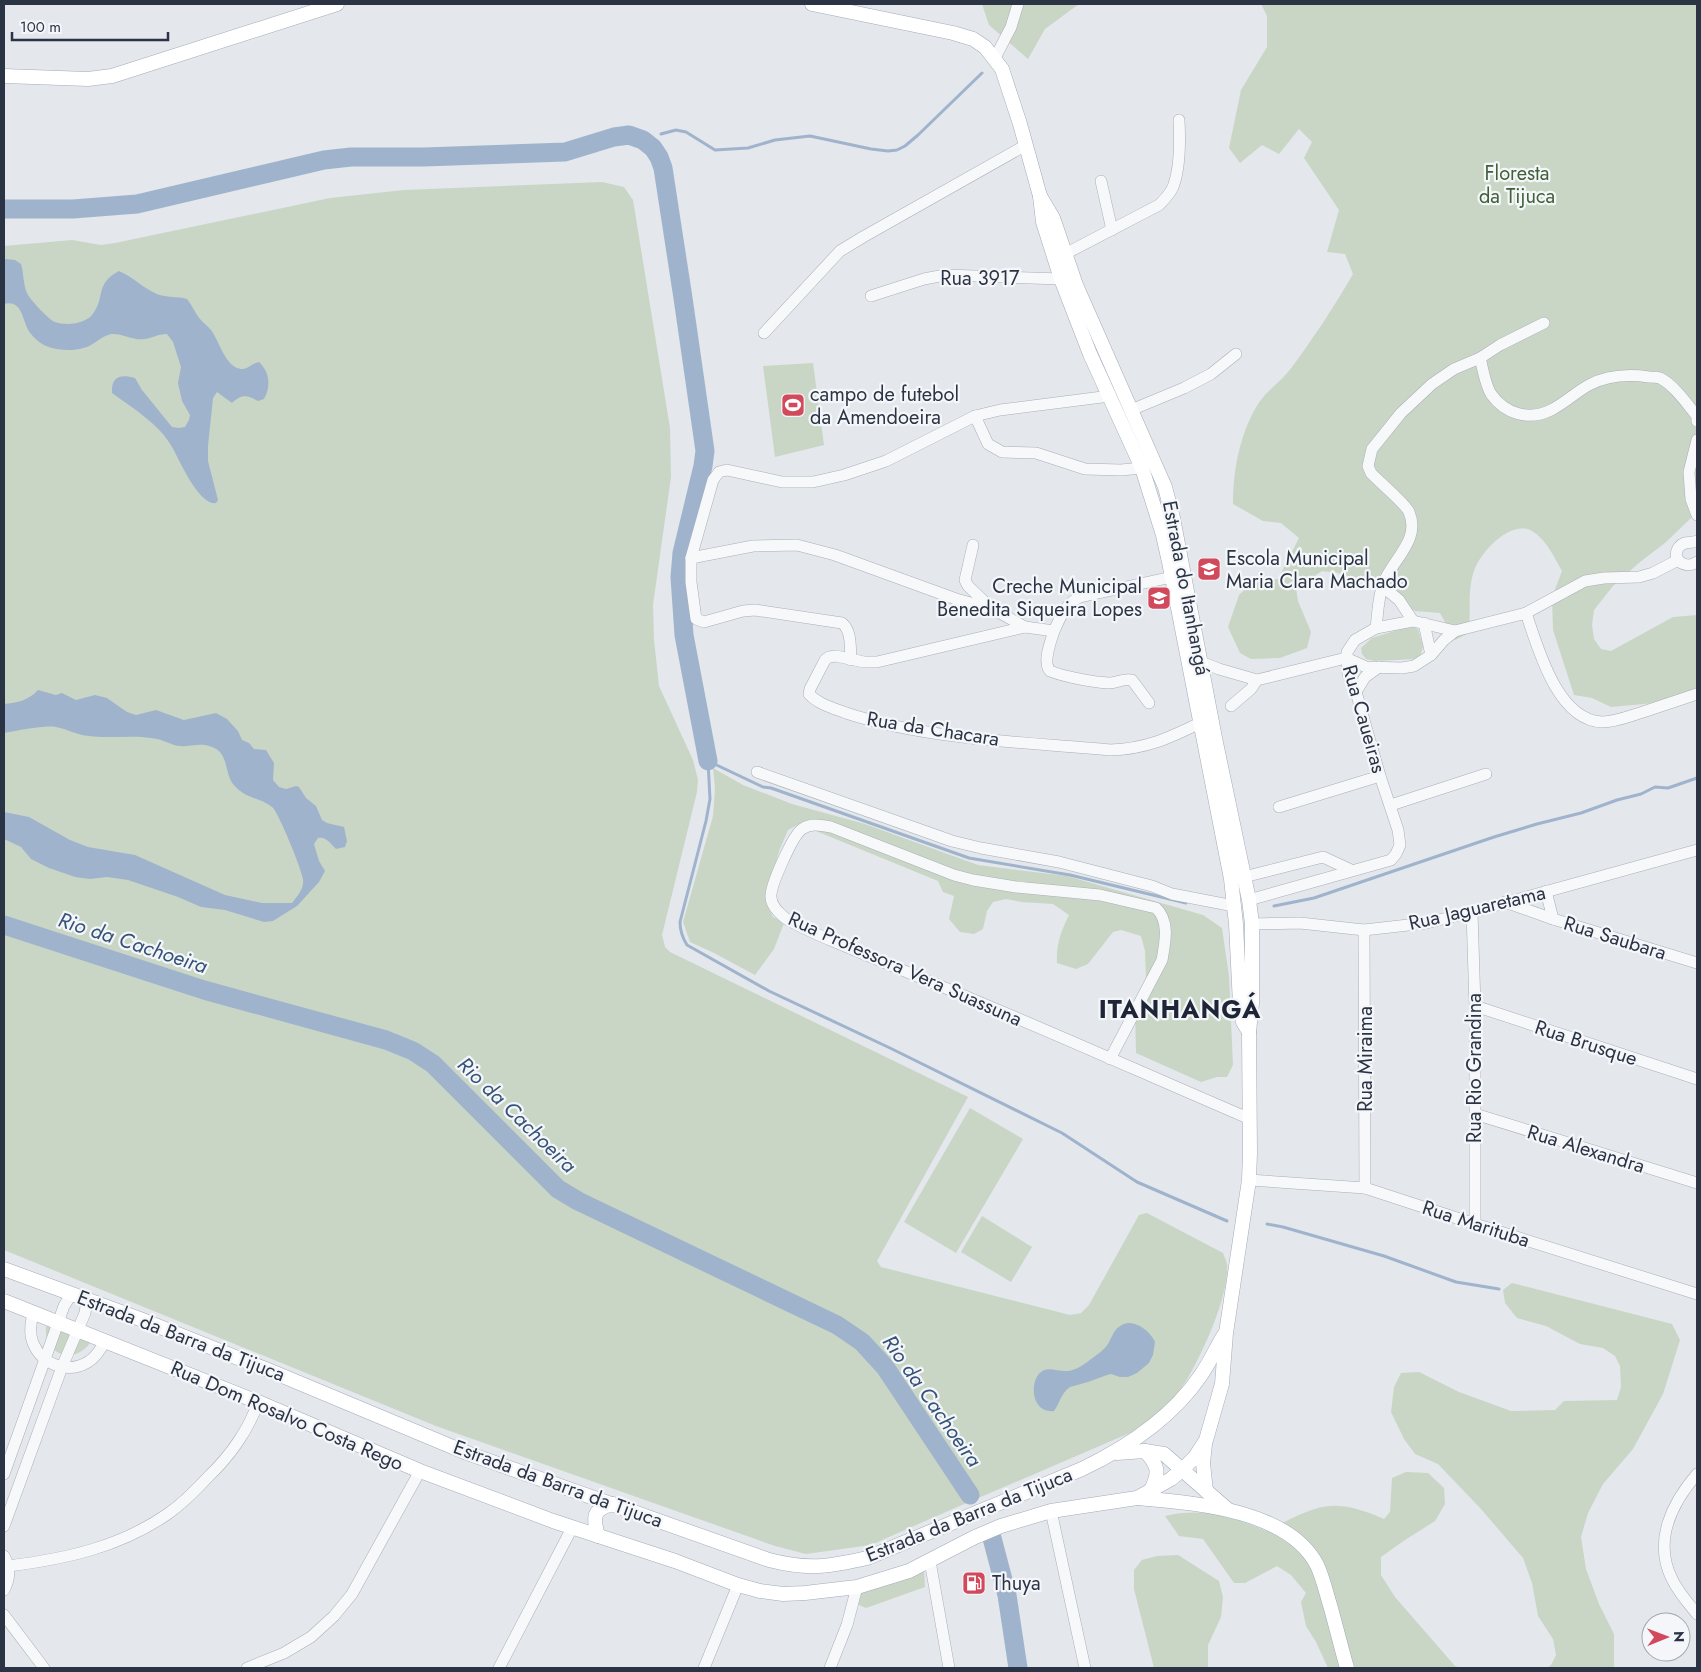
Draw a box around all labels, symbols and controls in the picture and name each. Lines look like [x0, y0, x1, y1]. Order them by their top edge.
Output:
scale bar [12, 10, 169, 42]
text: 100 m [20, 16, 61, 38]
park label: Floresta da Tijuca [1479, 159, 1555, 211]
street label: Rua 3917 [940, 264, 1020, 293]
place label: campo de futebol da Amendoeira [810, 380, 959, 432]
sports icon: campo de futebol da Amendoeira [780, 392, 806, 418]
street label: Estrada do Itanhangá [1155, 498, 1217, 678]
place label: Escola Municipal Maria Clara Machado [1226, 544, 1408, 596]
school or university icon: Escola Municipal Maria Clara Machado [1196, 556, 1222, 582]
place label: Creche Municipal Benedita Siqueira Lopes [937, 572, 1142, 624]
school or university icon: Creche Municipal Benedita Siqueira Lopes [1146, 585, 1172, 611]
street label: Rua Caueiras [1335, 662, 1393, 776]
street label: Rua da Chacara [865, 704, 1001, 754]
street label: Rua Jaguaretama [1406, 878, 1548, 938]
street label: Rua Professora Vera Suassuna [783, 904, 1027, 1034]
water label: Rio da Cachoeira [55, 905, 212, 981]
street label: Rua Saubara [1560, 909, 1670, 967]
district label: ITANHANGÁ [1099, 991, 1261, 1027]
street label: Rua Rio Grandina [1460, 993, 1489, 1143]
street label: Rua Miraima [1351, 1006, 1380, 1112]
street label: Rua Brusque [1531, 1013, 1641, 1073]
water label: Rio da Cachoeira [451, 1050, 584, 1180]
street label: Rua Alexandra [1524, 1117, 1648, 1181]
street label: Rua Marituba [1418, 1193, 1534, 1255]
street label: Estrada da Barra da Tijuca [73, 1283, 289, 1389]
water label: Rio da Cachoeira [875, 1329, 989, 1473]
street label: Rua Dom Rosalvo Costa Rego [166, 1354, 408, 1478]
street label: Estrada da Barra da Tijuca [449, 1433, 667, 1535]
street label: Estrada da Barra da Tijuca [861, 1460, 1077, 1570]
place label: Thuya [992, 1569, 1041, 1598]
fuel station icon: Thuya [961, 1570, 987, 1596]
north arrow [1641, 1612, 1691, 1662]
text: N [1669, 1631, 1689, 1643]

